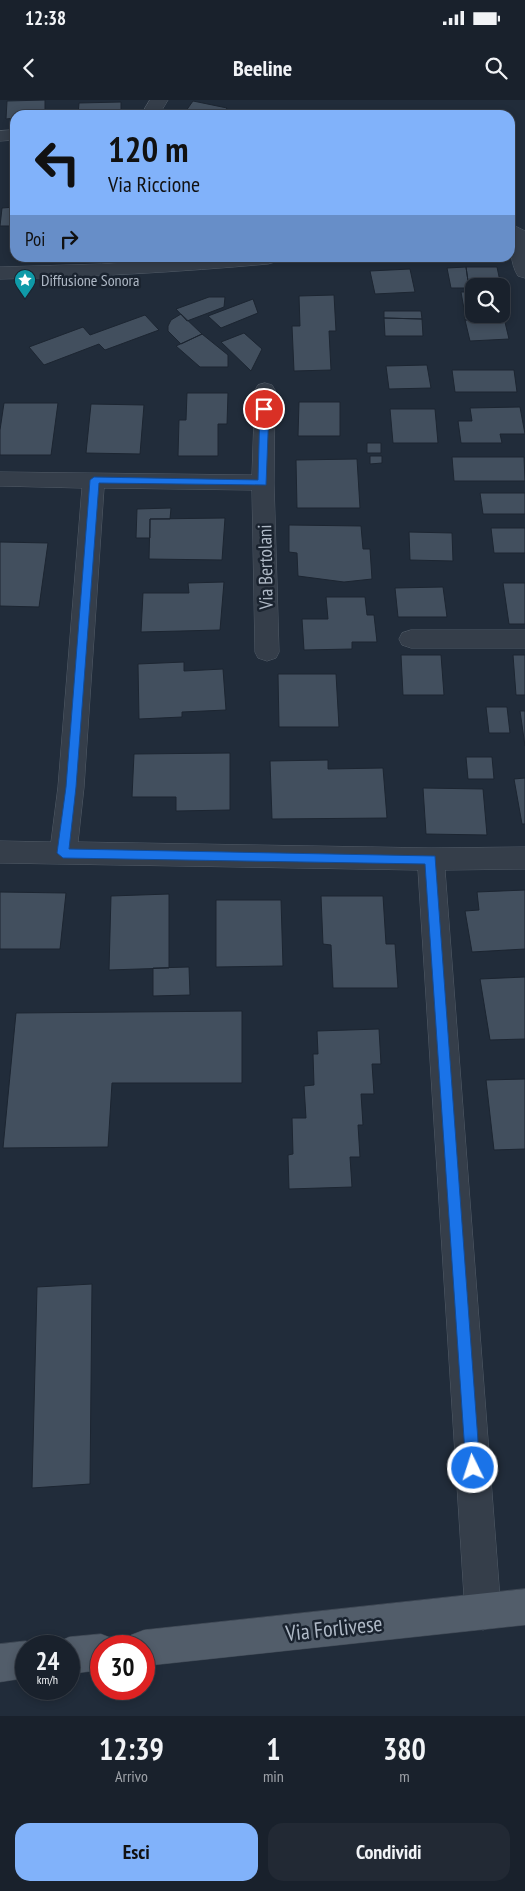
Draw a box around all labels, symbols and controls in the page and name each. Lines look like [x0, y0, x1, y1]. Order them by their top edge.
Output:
text: 12:38 [25, 6, 66, 30]
icon: back [15, 54, 43, 82]
text: Beeline [233, 54, 292, 82]
icon: search [482, 54, 510, 82]
text: 120 m [108, 126, 189, 172]
icon: left [25, 130, 90, 195]
text: Via Riccione [108, 170, 200, 198]
icon: right [55, 225, 83, 253]
text: Poi [25, 227, 45, 251]
place icon: Diffusione Sonora [13, 268, 37, 299]
place label: Diffusione Sonora [41, 270, 139, 290]
map controls [465, 278, 510, 323]
button: search [465, 278, 510, 323]
pin [243, 388, 285, 430]
icon: arrive [250, 395, 278, 423]
street label: Via Bertolani [252, 524, 278, 611]
position arrow [446, 1441, 498, 1493]
street label: Via Forlivese [283, 1609, 384, 1647]
speed limit sign: 30 [90, 1635, 155, 1700]
text: 24 [36, 1645, 59, 1677]
text: km/h [37, 1672, 58, 1687]
text: 12:39 [99, 1729, 164, 1768]
text: 1 [266, 1729, 281, 1768]
text: 380 [383, 1729, 426, 1768]
text: Arrivo [115, 1766, 148, 1786]
text: min [263, 1766, 284, 1786]
text: m [399, 1766, 410, 1786]
button: Esci [15, 1823, 258, 1881]
button: Condividi [268, 1823, 510, 1881]

